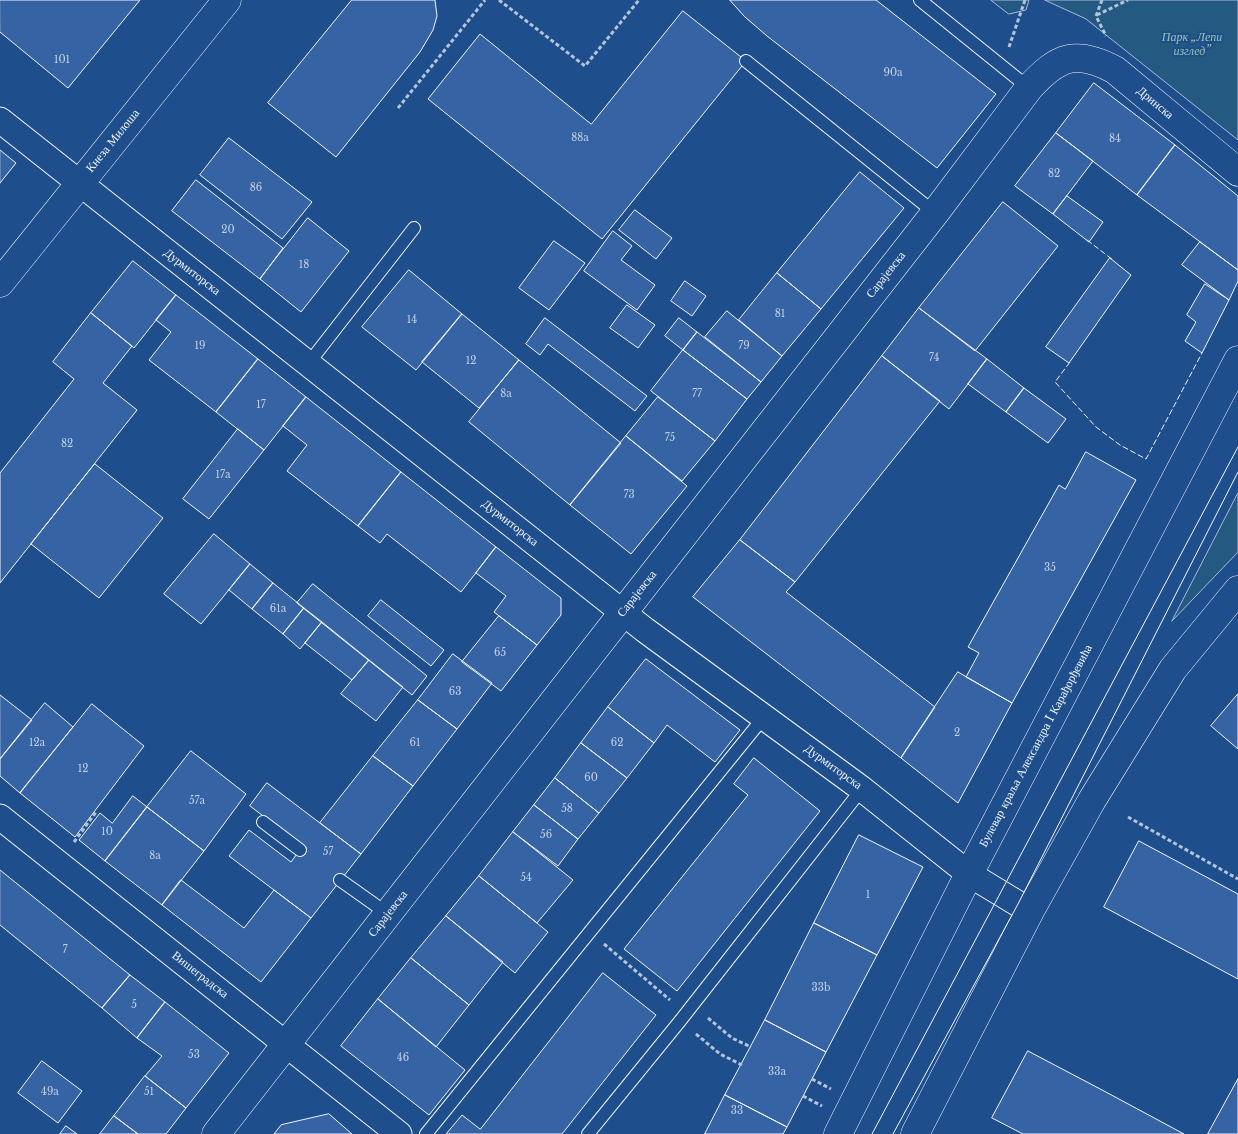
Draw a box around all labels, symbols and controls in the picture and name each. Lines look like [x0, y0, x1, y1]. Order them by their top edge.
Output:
park label: Парк „Лепи изглед” [1162, 31, 1222, 59]
house number: 101 [54, 54, 70, 66]
house number: 90a [883, 67, 903, 79]
street label: Дринска [1134, 84, 1176, 122]
street label: Кнеза Милоша [83, 107, 143, 175]
house number: 88a [571, 132, 589, 144]
house number: 84 [1109, 133, 1121, 145]
house number: 82 [1048, 168, 1060, 180]
house number: 86 [250, 182, 262, 194]
house number: 20 [221, 224, 235, 236]
street label: Дурмиторска [161, 246, 223, 298]
street label: Сарајевска [863, 249, 909, 301]
house number: 18 [299, 259, 309, 271]
house number: 81 [775, 308, 785, 320]
house number: 14 [407, 314, 417, 326]
house number: 19 [195, 340, 205, 352]
house number: 79 [738, 340, 750, 352]
house number: 74 [929, 352, 939, 364]
house number: 12 [466, 355, 476, 367]
house number: 8a [500, 388, 512, 400]
house number: 77 [692, 388, 702, 400]
house number: 17 [256, 399, 266, 411]
house number: 75 [665, 432, 675, 444]
house number: 82 [61, 438, 73, 450]
house number: 17a [215, 469, 231, 481]
house number: 73 [623, 489, 635, 501]
street label: Дурмиторска [479, 497, 541, 549]
house number: 35 [1044, 562, 1056, 574]
street label: Сарајевска [614, 568, 660, 620]
house number: 61a [270, 603, 286, 615]
street label: Булевар краља Александра I Карађорђевића [976, 642, 1096, 850]
house number: 65 [494, 647, 506, 659]
house number: 63 [449, 686, 461, 698]
house number: 2 [954, 727, 960, 739]
house number: 12a [29, 737, 45, 749]
house number: 61 [410, 737, 420, 749]
house number: 62 [611, 737, 623, 749]
street label: Дурмиторска [802, 741, 864, 793]
house number: 12 [78, 763, 88, 775]
house number: 60 [584, 772, 598, 784]
house number: 57a [189, 795, 205, 807]
house number: 58 [561, 803, 573, 815]
house number: 10 [101, 826, 113, 838]
house number: 56 [540, 829, 552, 841]
house number: 57 [323, 846, 333, 858]
house number: 8a [149, 850, 161, 862]
house number: 54 [520, 872, 532, 884]
street label: Сарајевска [365, 888, 411, 940]
house number: 1 [866, 889, 870, 901]
house number: 7 [62, 944, 68, 956]
street label: Вишеградска [169, 949, 231, 1001]
house number: 33b [812, 982, 830, 994]
house number: 5 [131, 999, 137, 1011]
house number: 53 [188, 1049, 200, 1061]
house number: 46 [397, 1052, 409, 1064]
house number: 33a [768, 1066, 786, 1078]
house number: 49a [41, 1086, 59, 1098]
house number: 51 [144, 1086, 154, 1098]
house number: 33 [731, 1105, 743, 1117]

